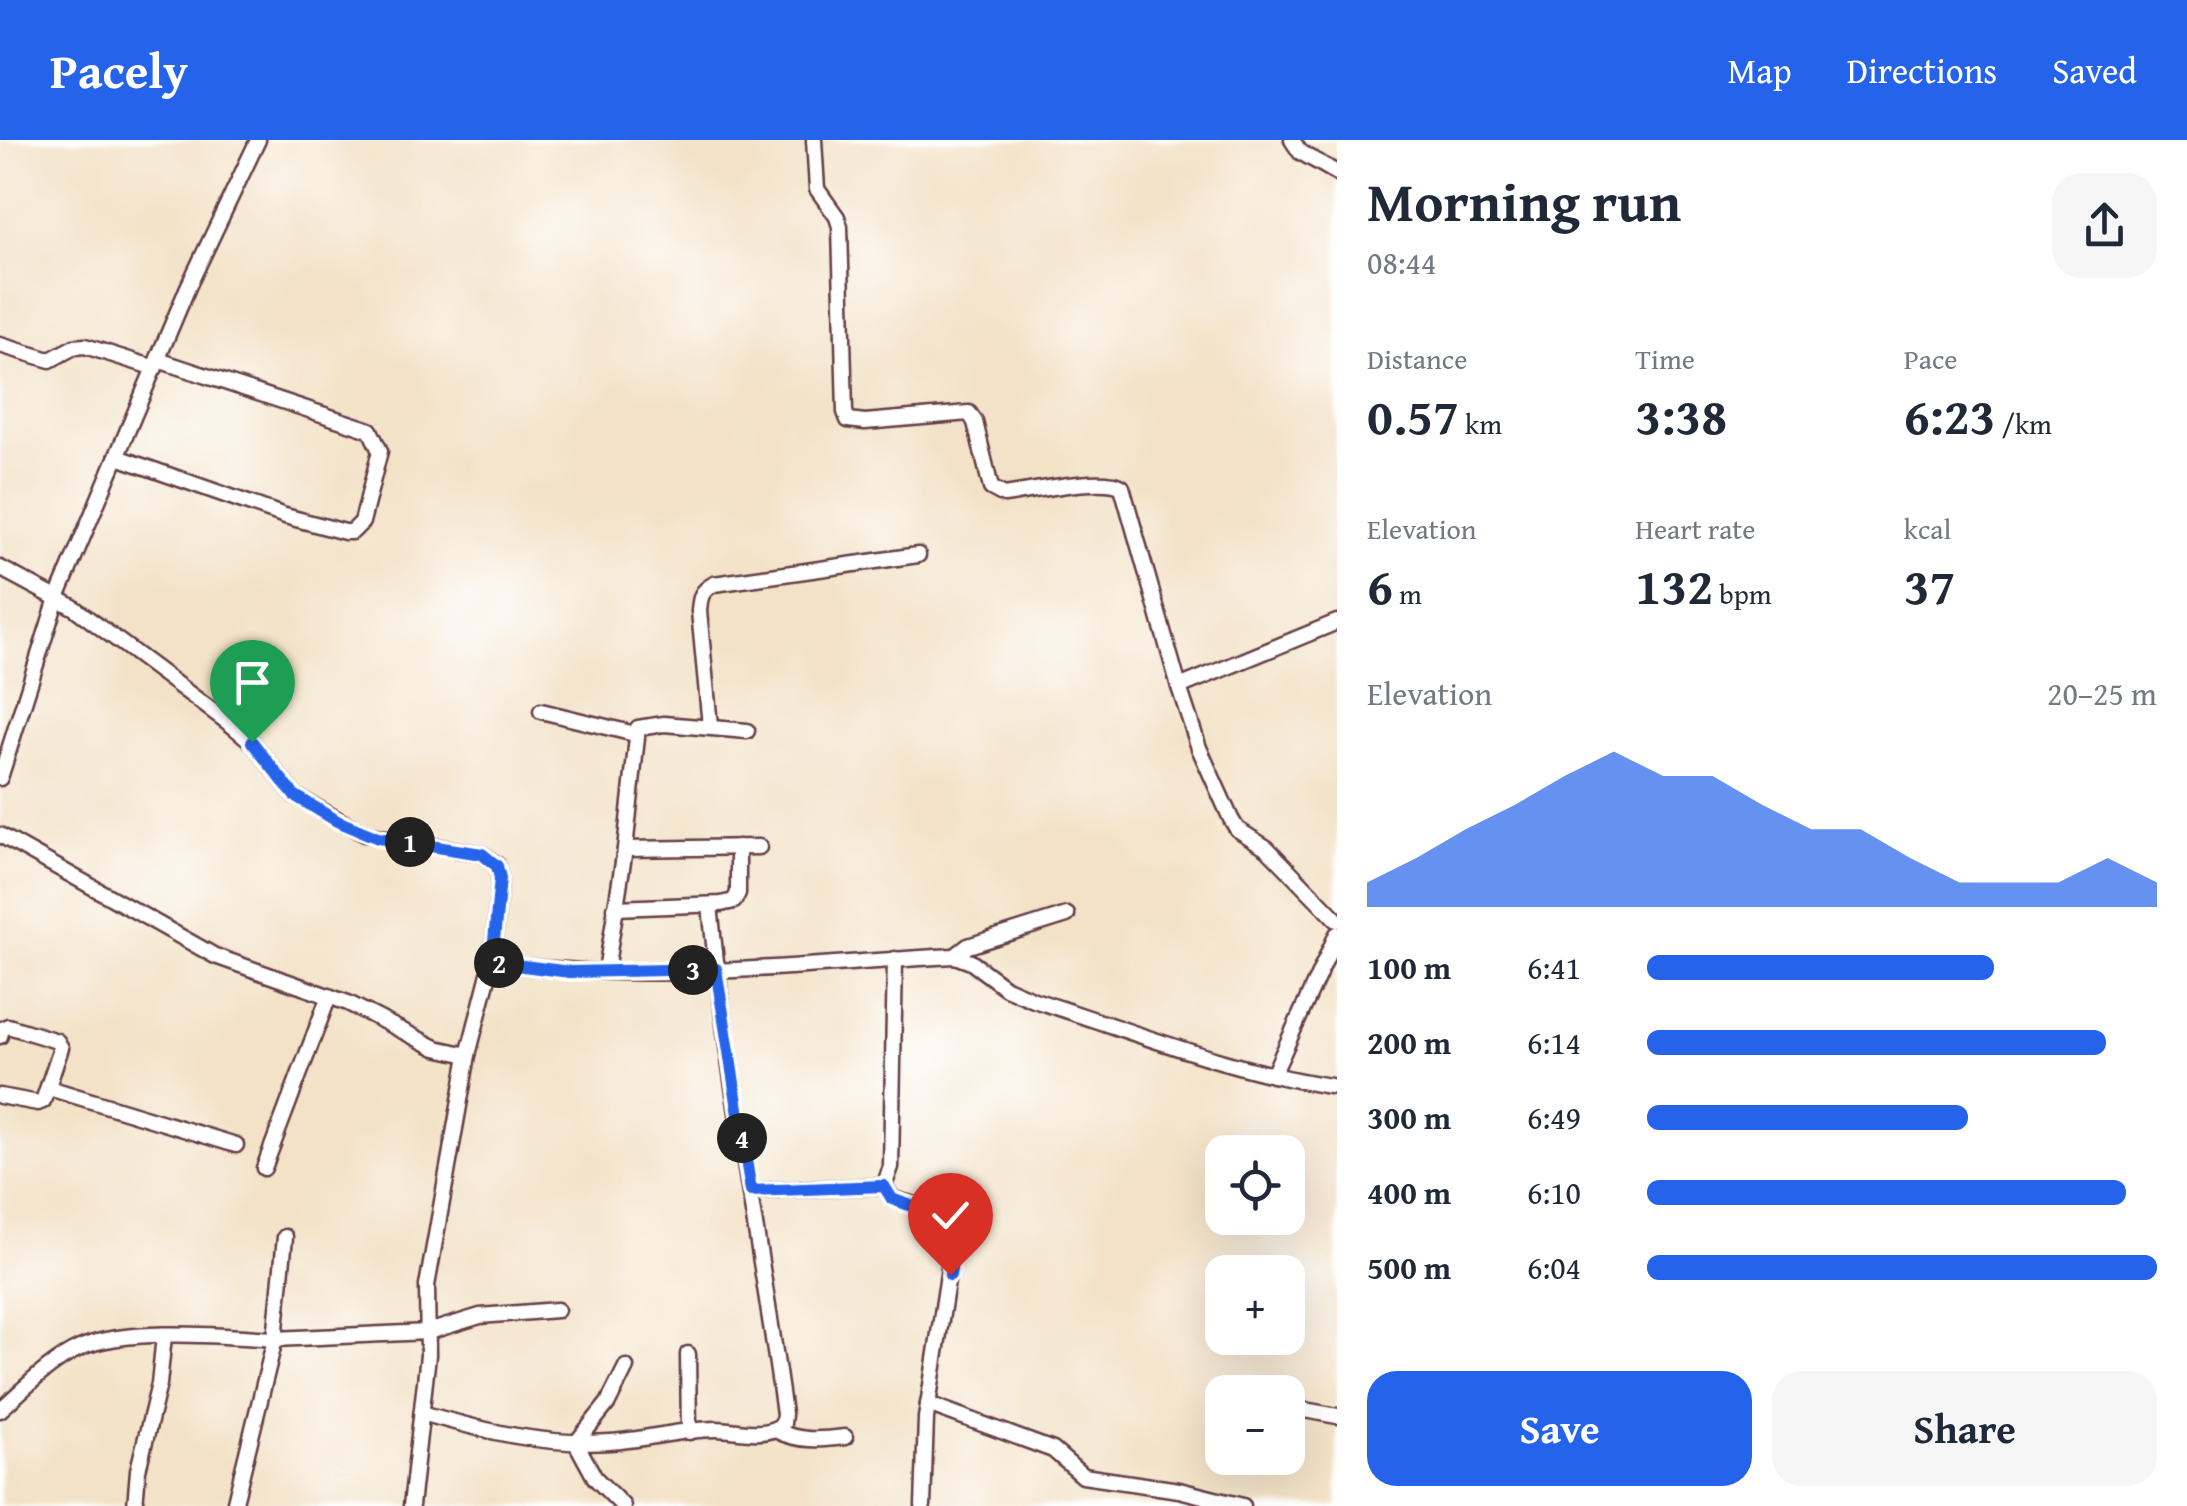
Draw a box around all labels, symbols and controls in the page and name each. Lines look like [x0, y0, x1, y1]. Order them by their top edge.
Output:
text: Pacely [50, 35, 188, 106]
text: Map [1728, 45, 1792, 96]
text: Directions [1847, 45, 1997, 96]
text: Saved [2052, 45, 2137, 96]
text: Morning run [1367, 161, 1681, 241]
button: share [2052, 173, 2157, 278]
text: 08:44 [1367, 239, 1436, 286]
text: Distance [1367, 338, 1467, 379]
text: Time [1635, 338, 1695, 379]
text: Pace [1904, 338, 1958, 379]
text: 0.57 [1367, 379, 1459, 452]
text: 3:38 [1635, 379, 1727, 452]
text: 6:23 [1904, 379, 1996, 452]
text: km [1459, 403, 1502, 444]
text: /km [1996, 403, 2052, 444]
text: Elevation [1367, 508, 1477, 549]
text: Heart rate [1635, 508, 1755, 549]
text: kcal [1904, 508, 1951, 549]
text: 6 [1367, 549, 1393, 622]
text: 132 [1635, 549, 1713, 622]
text: 37 [1904, 549, 1955, 622]
text: m [1393, 573, 1422, 614]
text: bpm [1713, 573, 1772, 614]
pin [210, 640, 295, 743]
icon: arrive [225, 655, 280, 710]
text: Elevation [1367, 670, 1492, 717]
text: 20–25 m [2047, 670, 2157, 717]
pin: 1 [385, 817, 435, 867]
text: 1 [403, 821, 417, 862]
pin: 2 [474, 938, 524, 988]
text: 2 [492, 942, 506, 983]
text: 100 m [1367, 944, 1451, 991]
text: 6:41 [1527, 944, 1581, 991]
pin: 3 [668, 945, 718, 995]
text: 3 [686, 949, 700, 990]
text: 200 m [1367, 1019, 1451, 1066]
text: 6:14 [1527, 1019, 1581, 1066]
text: 300 m [1367, 1094, 1451, 1141]
text: 6:49 [1527, 1094, 1581, 1141]
pin: 4 [717, 1113, 767, 1163]
text: 4 [735, 1117, 749, 1158]
map controls [1205, 1135, 1305, 1475]
button: locate [1205, 1135, 1305, 1235]
text: 400 m [1367, 1169, 1451, 1216]
text: 6:10 [1527, 1169, 1581, 1216]
pin [908, 1173, 993, 1276]
icon: check [923, 1188, 978, 1243]
text: 500 m [1367, 1244, 1451, 1291]
text: 6:04 [1527, 1244, 1581, 1291]
button: + [1205, 1255, 1305, 1355]
button: Save [1367, 1371, 1752, 1486]
button: Share [1772, 1371, 2157, 1486]
button: − [1205, 1375, 1305, 1475]

